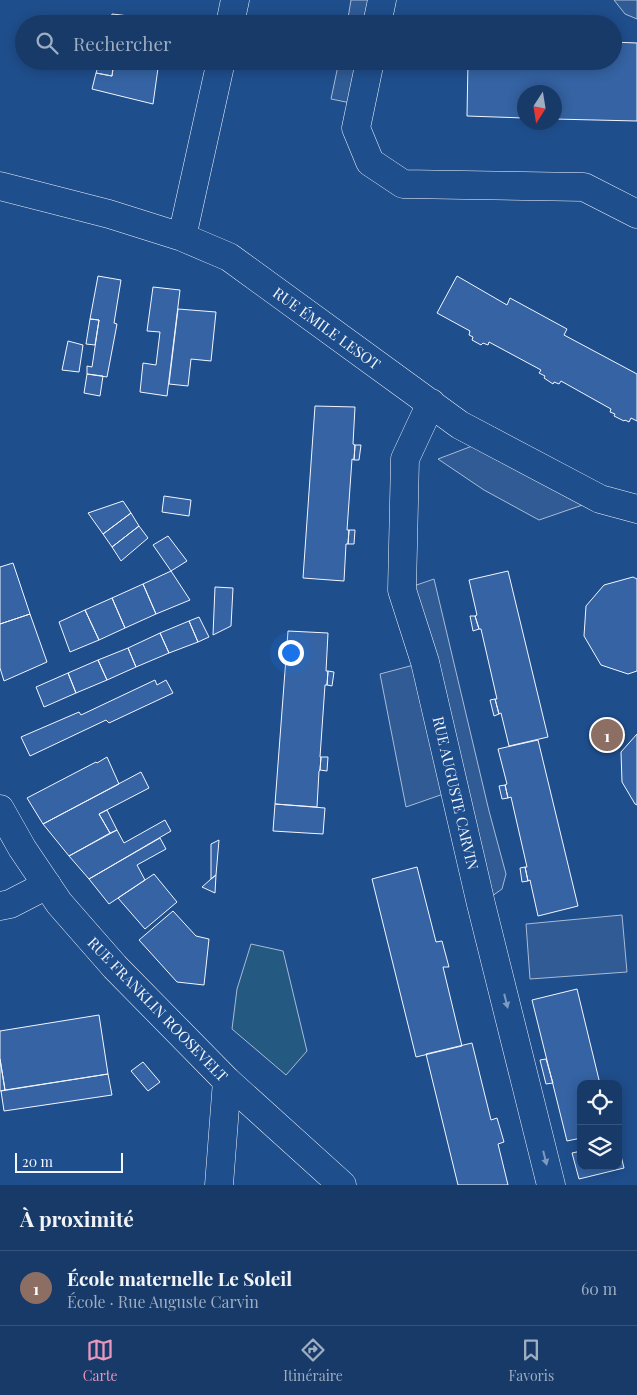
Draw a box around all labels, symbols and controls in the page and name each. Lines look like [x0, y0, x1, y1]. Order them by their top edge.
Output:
search box [15, 15, 622, 70]
icon: search [33, 29, 61, 57]
text: Rechercher [73, 30, 172, 56]
north arrow [517, 85, 562, 130]
street label: RUE ÉMILE LESOT [269, 282, 385, 374]
your location [278, 640, 304, 666]
street label: RUE AUGUSTE CARVIN [429, 714, 483, 872]
pin: 1 [591, 716, 623, 754]
street label: RUE FRANKLIN ROOSEVELT [84, 932, 232, 1086]
one-way arrow [502, 993, 510, 1008]
map controls [577, 1080, 622, 1170]
button: locate [577, 1080, 622, 1125]
button: layers [577, 1125, 622, 1170]
scale bar [15, 1150, 122, 1173]
one-way arrow [541, 1151, 549, 1166]
text: 20 m [22, 1152, 53, 1171]
text: À proximité [20, 1204, 134, 1232]
text: École maternelle Le Soleil [67, 1265, 292, 1291]
text: 1 [33, 1278, 39, 1299]
text: 60 m [581, 1278, 617, 1299]
text: École · Rue Auguste Carvin [67, 1291, 259, 1312]
tab: Carte [83, 1336, 118, 1385]
tab: Itinéraire [283, 1336, 343, 1385]
tab: Favoris [509, 1336, 554, 1385]

